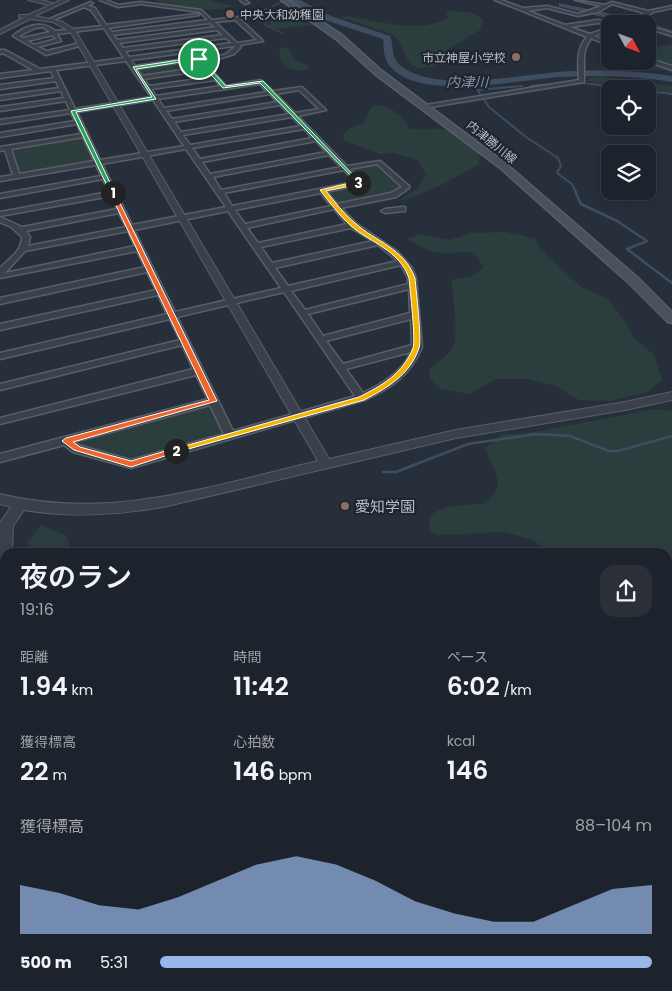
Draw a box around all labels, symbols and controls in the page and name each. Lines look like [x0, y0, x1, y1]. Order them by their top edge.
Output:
place label: 中央大和幼稚園 [240, 6, 324, 23]
marker: 中央大和幼稚園 [224, 8, 236, 20]
north arrow [601, 15, 656, 70]
map controls [601, 15, 656, 200]
pin [178, 38, 220, 80]
icon: arrive [185, 45, 213, 73]
place label: 市立神屋小学校 [422, 49, 506, 66]
marker: 市立神屋小学校 [510, 51, 522, 63]
water label: 内津川 [446, 72, 490, 92]
button: locate [601, 80, 656, 135]
street label: 内津勝川線 [463, 117, 521, 167]
button: layers [601, 145, 656, 200]
pin: 3 [346, 170, 370, 196]
text: 3 [354, 173, 363, 193]
pin: 1 [100, 180, 126, 206]
text: 1 [111, 183, 116, 203]
pin: 2 [164, 438, 188, 464]
text: 2 [173, 441, 181, 461]
place label: 愛知学園 [355, 496, 415, 517]
marker: 愛知学園 [339, 500, 351, 512]
text: 夜のラン [20, 558, 132, 597]
button: share [600, 565, 652, 617]
text: 19:16 [20, 598, 54, 621]
text: 距離 [20, 647, 48, 667]
text: 時間 [233, 647, 261, 667]
text: ペース [447, 647, 488, 667]
text: 1.94 [20, 669, 68, 704]
text: 11:42 [233, 669, 289, 704]
text: 6:02 [447, 669, 500, 704]
text: km [68, 680, 93, 700]
text: /km [500, 680, 532, 700]
text: kcal [447, 731, 475, 751]
text: 獲得標高 [20, 732, 76, 752]
text: 心拍数 [233, 732, 275, 752]
text: 146 [447, 753, 488, 788]
text: 22 [20, 754, 49, 789]
text: 146 [233, 754, 275, 789]
text: m [49, 765, 67, 785]
text: bpm [275, 765, 312, 785]
text: 88–104 m [575, 814, 652, 837]
text: 獲得標高 [20, 815, 84, 838]
text: 500 m [20, 951, 72, 974]
text: 5:31 [100, 951, 128, 974]

